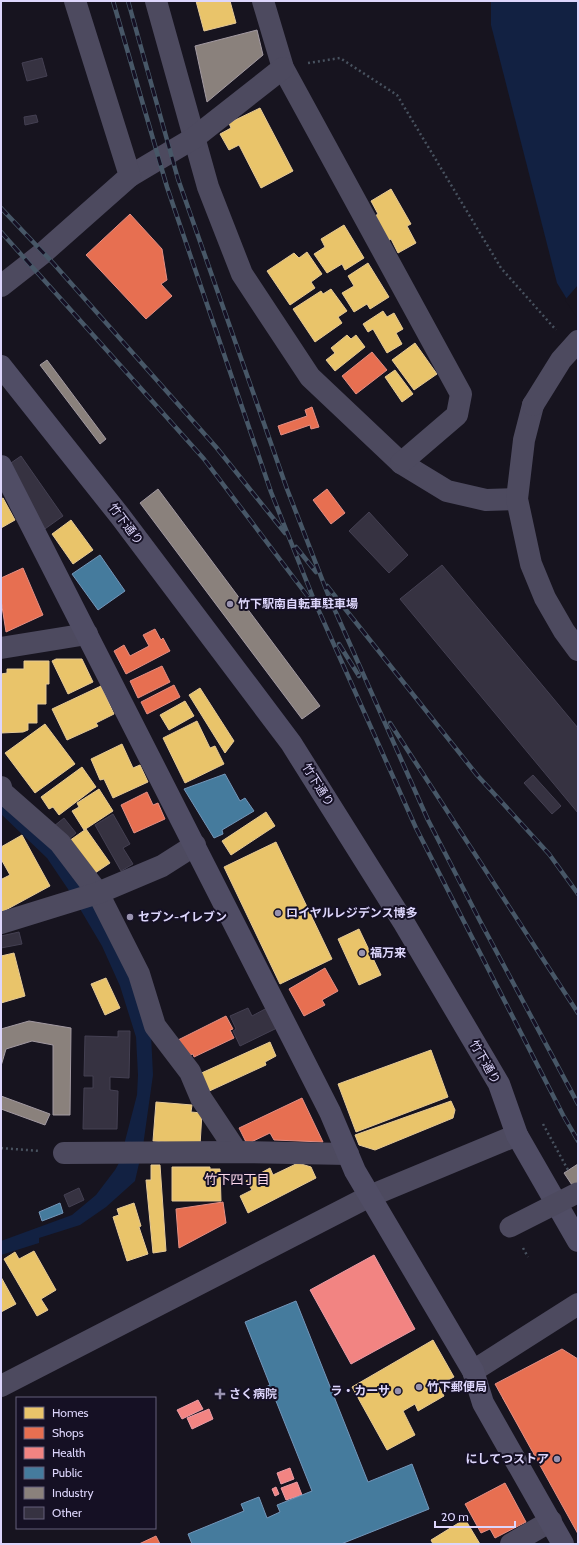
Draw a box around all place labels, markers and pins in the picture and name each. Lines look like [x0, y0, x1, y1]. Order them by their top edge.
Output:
place label: 竹下駅南自転車駐車場 [238, 596, 358, 611]
marker: 竹下駅南自転車駐車場 [225, 599, 235, 609]
place label: ロイヤルレジデンス博多 [286, 905, 417, 920]
marker: ロイヤルレジデンス博多 [273, 908, 283, 918]
place label: セブン-イレブン [138, 909, 227, 924]
marker: セブン-イレブン [125, 912, 135, 922]
place label: 福万来 [370, 945, 406, 960]
marker: 福万来 [357, 948, 367, 958]
place label: 竹下郵便局 [427, 1379, 487, 1394]
marker: 竹下郵便局 [414, 1382, 424, 1392]
place label: ラ・カーサ [330, 1383, 390, 1398]
place label: さく病院 [229, 1386, 277, 1401]
marker: ラ・カーサ [393, 1386, 403, 1396]
marker: さく病院 [214, 1388, 226, 1400]
place label: にしてつストア [466, 1451, 549, 1466]
marker: にしてつストア [552, 1454, 562, 1464]

